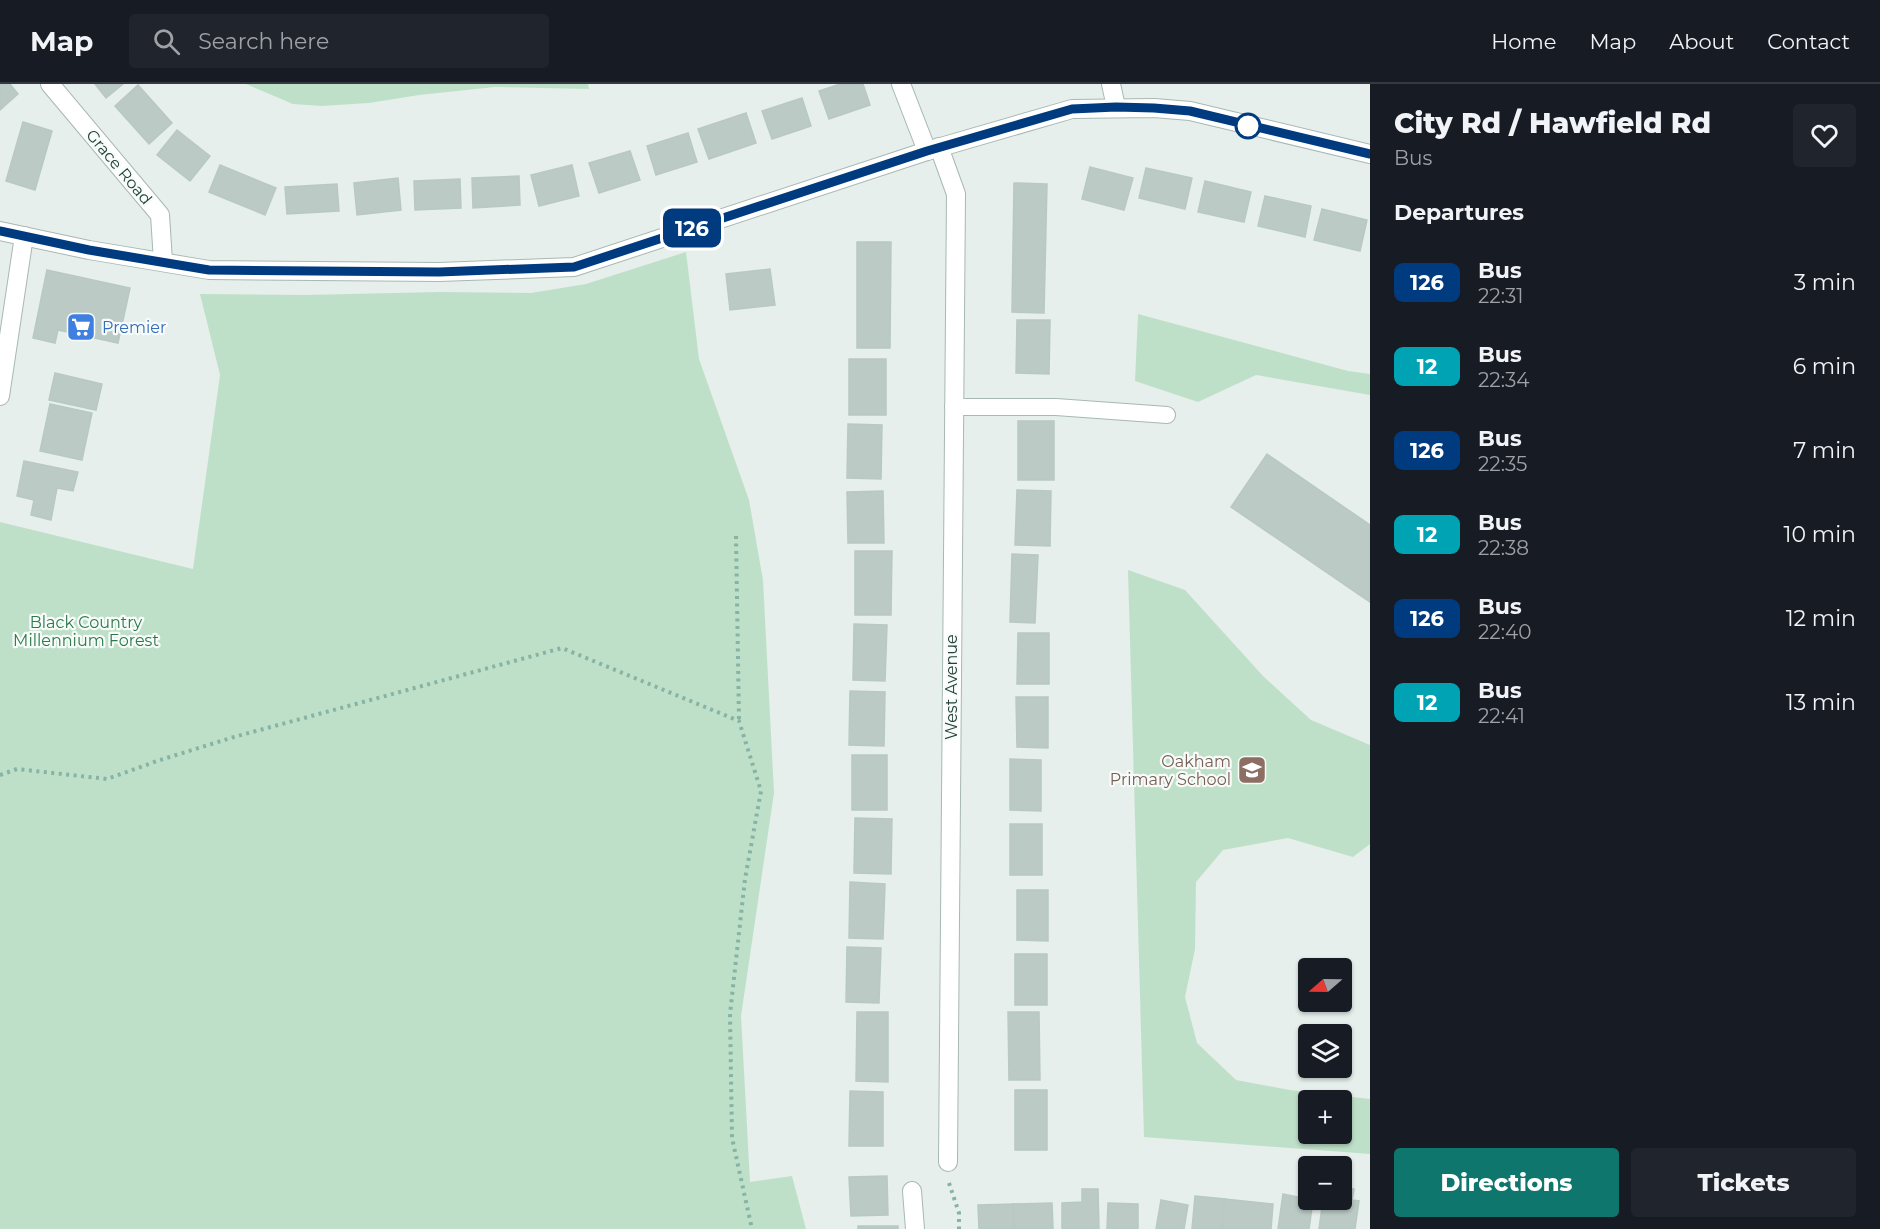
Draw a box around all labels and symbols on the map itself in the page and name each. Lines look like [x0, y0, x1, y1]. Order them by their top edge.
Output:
unlabelled marker [1235, 113, 1261, 139]
street label: Grace Road [82, 126, 156, 208]
line badge: 126 [658, 208, 726, 248]
supermarket icon: Premier [65, 311, 97, 343]
place label: Premier [102, 318, 166, 337]
park label: Black Country Millennium Forest [13, 613, 159, 650]
street label: West Avenue [942, 634, 961, 740]
place label: Oakham Primary School [1110, 752, 1231, 789]
school or university icon: Oakham Primary School [1236, 754, 1268, 786]
north arrow [1298, 958, 1352, 1012]

